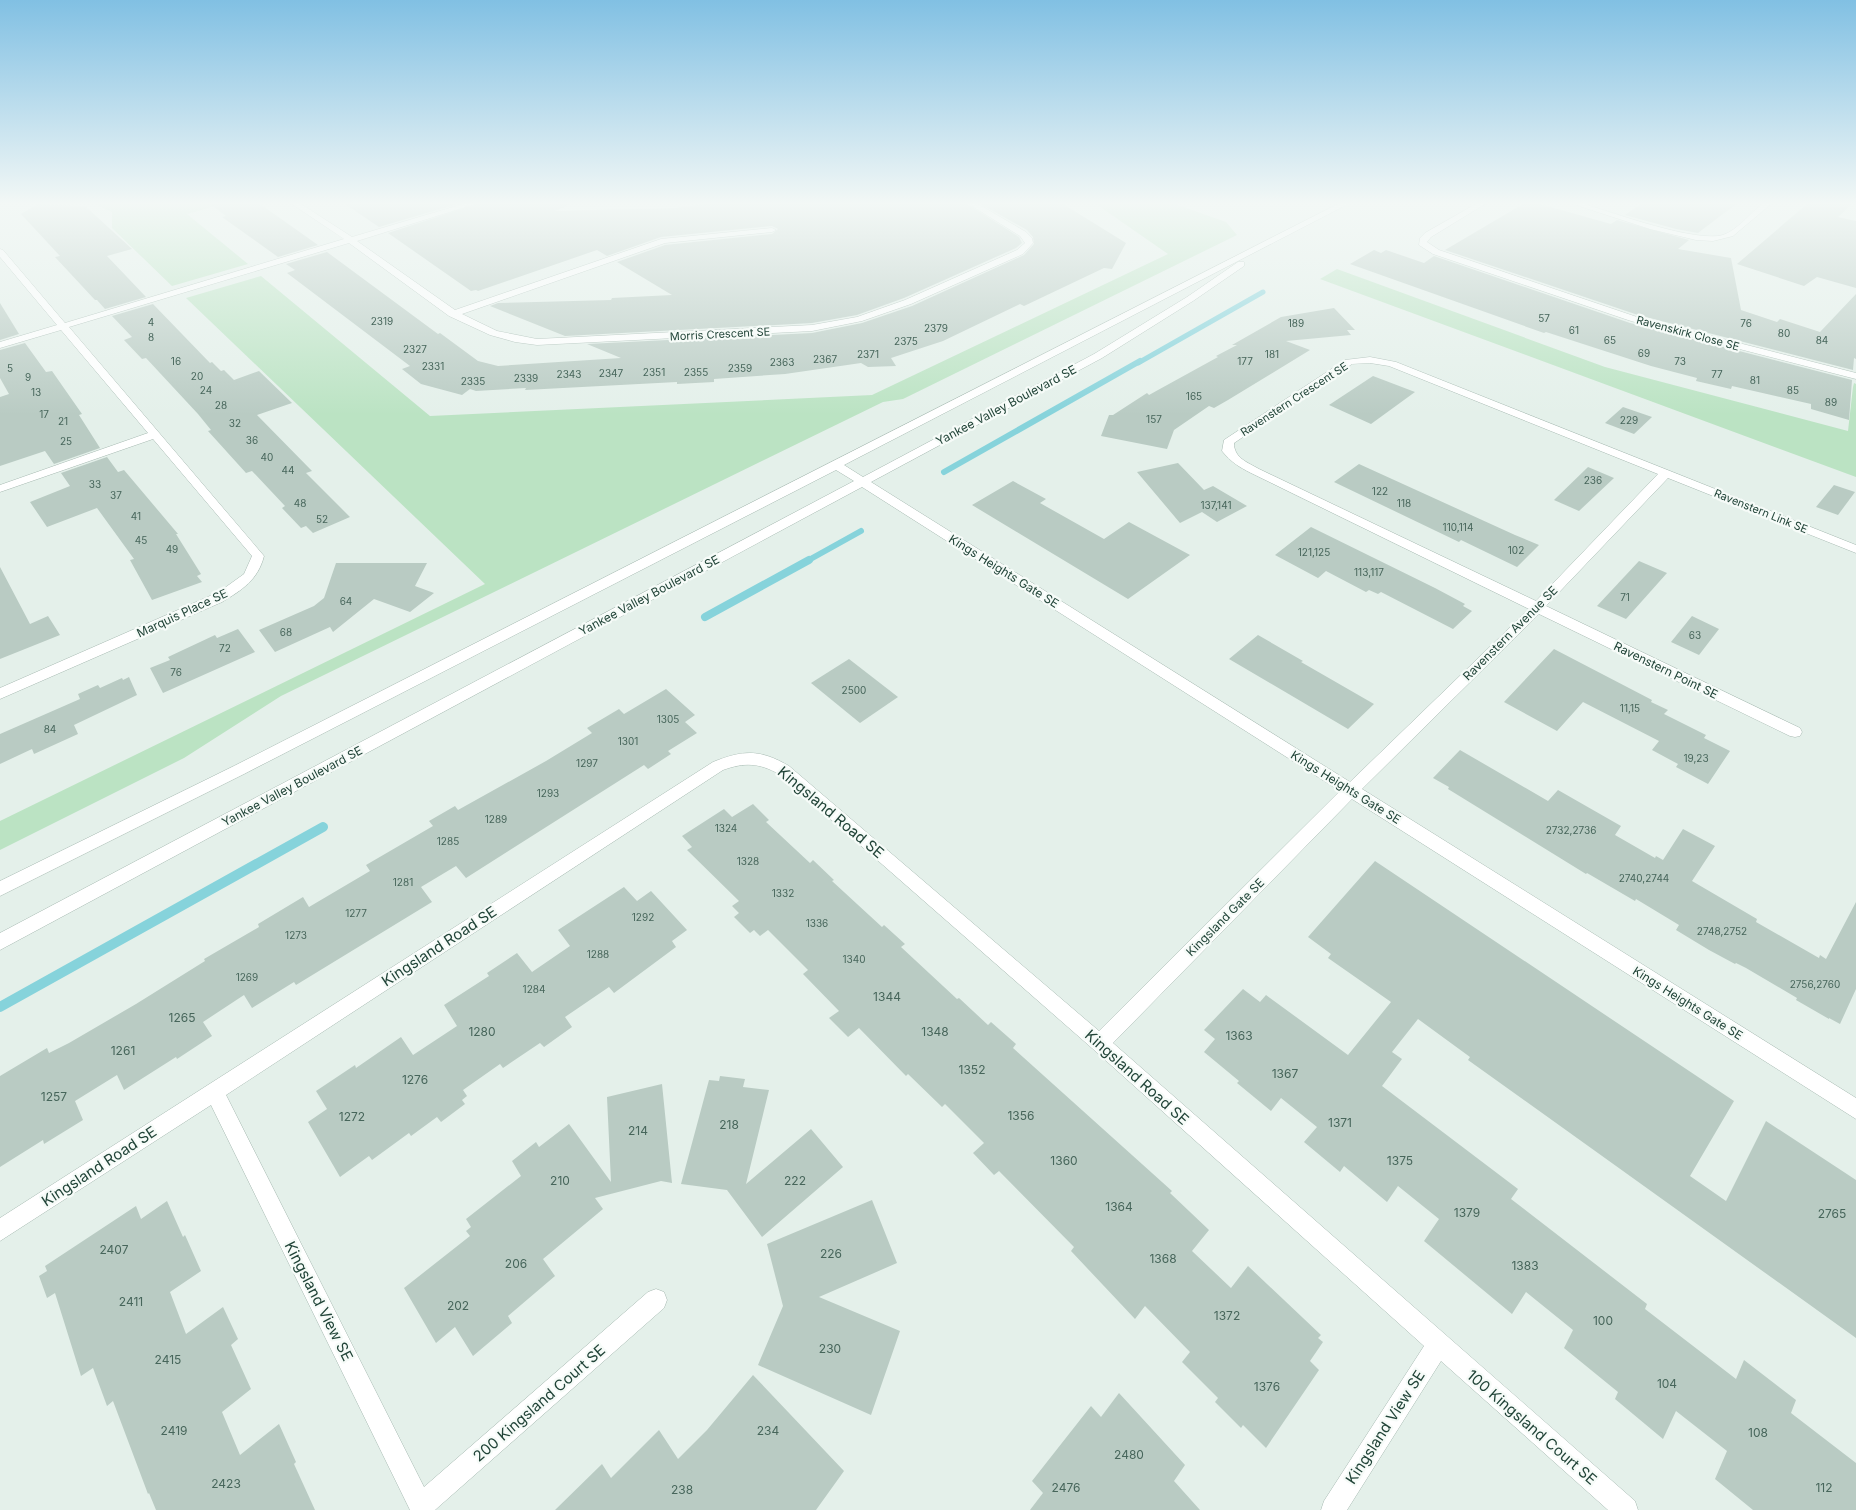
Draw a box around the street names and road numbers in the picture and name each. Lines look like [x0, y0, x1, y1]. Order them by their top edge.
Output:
street label: Ravenskirk Close SE [1635, 313, 1741, 353]
street label: Morris Crescent SE [669, 324, 771, 344]
street label: Ravenstern Crescent SE [1238, 359, 1350, 439]
street label: Yankee Valley Boulevard SE [933, 361, 1079, 449]
street label: Ravenstern Link SE [1712, 486, 1810, 536]
street label: Kings Heights Gate SE [946, 531, 1062, 611]
street label: Yankee Valley Boulevard SE [576, 551, 722, 639]
street label: Ravenstern Avenue SE [1460, 583, 1560, 683]
street label: Marquis Place SE [134, 585, 230, 641]
street label: Ravenstern Point SE [1611, 638, 1721, 702]
street label: Yankee Valley Boulevard SE [219, 742, 365, 830]
street label: Kings Heights Gate SE [1288, 747, 1404, 827]
street label: Kingsland Road SE [774, 762, 888, 862]
street label: Kingsland Gate SE [1183, 875, 1267, 959]
street label: Kingsland Road SE [378, 902, 500, 990]
street label: Kings Heights Gate SE [1630, 963, 1746, 1043]
street label: Kingsland Road SE [1081, 1025, 1193, 1129]
street label: Kingsland Road SE [38, 1122, 160, 1210]
street label: Kingsland View SE [281, 1238, 357, 1364]
street label: 200 Kingsland Court SE [469, 1340, 609, 1466]
street label: 100 Kingsland Court SE [1463, 1365, 1601, 1489]
street label: Kingsland View SE [1341, 1367, 1429, 1487]

